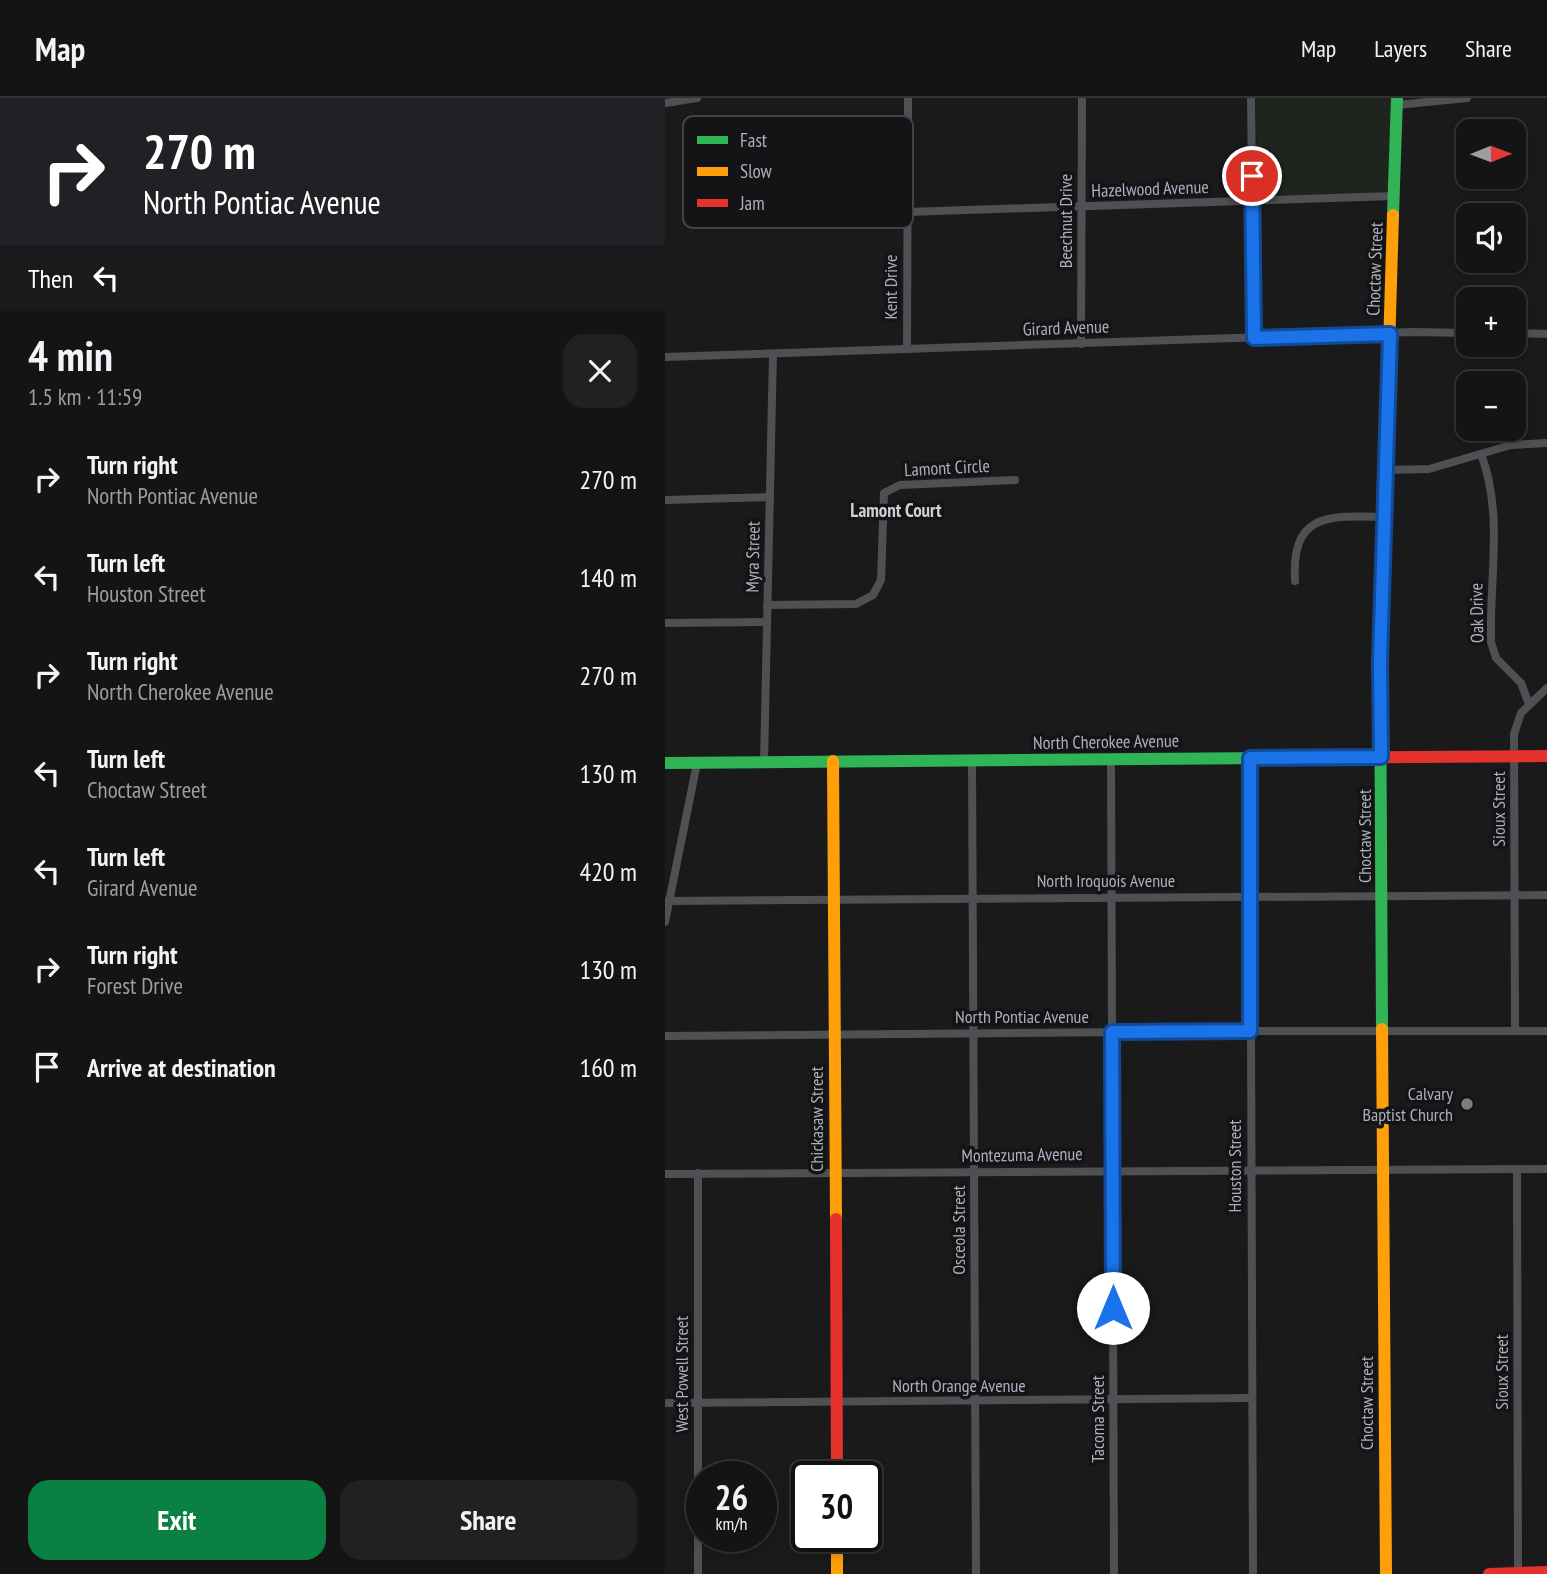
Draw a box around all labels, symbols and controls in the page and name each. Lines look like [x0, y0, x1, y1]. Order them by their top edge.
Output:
text: Map [35, 27, 85, 70]
text: Map [1301, 33, 1336, 64]
text: Layers [1374, 33, 1427, 64]
text: Share [1465, 33, 1512, 64]
legend [683, 116, 913, 228]
text: 270 m [143, 119, 256, 183]
north arrow [1456, 119, 1526, 189]
map controls [1456, 119, 1526, 441]
icon: right [28, 126, 119, 217]
text: Fast [740, 128, 768, 152]
pin [1222, 146, 1282, 206]
icon: arrive [1233, 157, 1271, 195]
text: Slow [740, 159, 773, 183]
street label: Beechnut Drive [1054, 174, 1077, 268]
street label: Hazelwood Avenue [1091, 175, 1209, 202]
text: North Pontiac Avenue [143, 181, 381, 223]
text: Jam [739, 191, 765, 215]
button: sound [1456, 203, 1526, 273]
street label: Choctaw Street [1361, 222, 1388, 316]
street label: Kent Drive [879, 255, 902, 319]
icon: left [87, 259, 125, 297]
text: Then [28, 262, 73, 295]
button: + [1456, 287, 1526, 357]
street label: Girard Avenue [1022, 314, 1110, 341]
text: 4 min [28, 328, 113, 383]
button: close [563, 334, 637, 408]
button: − [1456, 371, 1526, 441]
text: 1.5 km · 11:59 [28, 382, 142, 411]
text: Turn right [87, 448, 178, 481]
street label: Lamont Circle [904, 454, 990, 481]
icon: right [28, 460, 66, 498]
text: 270 m [579, 463, 637, 496]
text: North Pontiac Avenue [87, 481, 258, 510]
district label: Lamont Court [850, 498, 942, 522]
street label: Myra Street [740, 521, 765, 593]
text: Turn left [87, 546, 165, 579]
icon: left [28, 558, 66, 596]
text: 140 m [579, 561, 637, 594]
text: Houston Street [87, 579, 206, 608]
street label: Oak Drive [1464, 583, 1489, 643]
text: Turn right [87, 644, 178, 677]
icon: right [28, 656, 66, 694]
text: 270 m [579, 659, 637, 692]
text: North Cherokee Avenue [87, 677, 274, 706]
street label: North Cherokee Avenue [1033, 729, 1179, 754]
text: Turn left [87, 742, 165, 775]
icon: left [28, 754, 66, 792]
text: 130 m [579, 757, 637, 790]
street label: Sioux Street [1487, 771, 1510, 847]
text: Choctaw Street [87, 775, 207, 804]
street label: Choctaw Street [1353, 789, 1376, 883]
text: Turn left [87, 840, 165, 873]
icon: left [28, 852, 66, 890]
text: 420 m [579, 855, 637, 888]
street label: North Iroquois Avenue [1037, 869, 1175, 892]
text: Girard Avenue [87, 873, 198, 902]
text: Turn right [87, 938, 178, 971]
icon: right [28, 950, 66, 988]
text: 130 m [579, 953, 637, 986]
text: Forest Drive [87, 971, 183, 1000]
street label: North Pontiac Avenue [955, 1005, 1089, 1028]
icon: arrive [28, 1048, 66, 1086]
text: Arrive at destination [87, 1051, 276, 1084]
text: 160 m [579, 1051, 637, 1084]
street label: Chickasaw Street [805, 1066, 828, 1172]
place label: Calvary Baptist Church [1363, 1082, 1453, 1126]
marker: Calvary Baptist Church [1459, 1096, 1475, 1112]
street label: Houston Street [1223, 1120, 1246, 1212]
street label: Montezuma Avenue [961, 1142, 1083, 1167]
street label: Osceola Street [947, 1185, 970, 1275]
position arrow [1076, 1271, 1150, 1345]
street label: West Powell Street [670, 1316, 693, 1432]
street label: Sioux Street [1490, 1334, 1513, 1410]
street label: Choctaw Street [1355, 1356, 1378, 1450]
street label: North Orange Avenue [892, 1374, 1026, 1397]
street label: Tacoma Street [1086, 1375, 1109, 1463]
speed limit sign: 30 [791, 1461, 882, 1552]
text: 26 [715, 1474, 748, 1520]
button: Exit [28, 1480, 326, 1560]
button: Share [340, 1480, 637, 1560]
text: km/h [716, 1512, 747, 1535]

